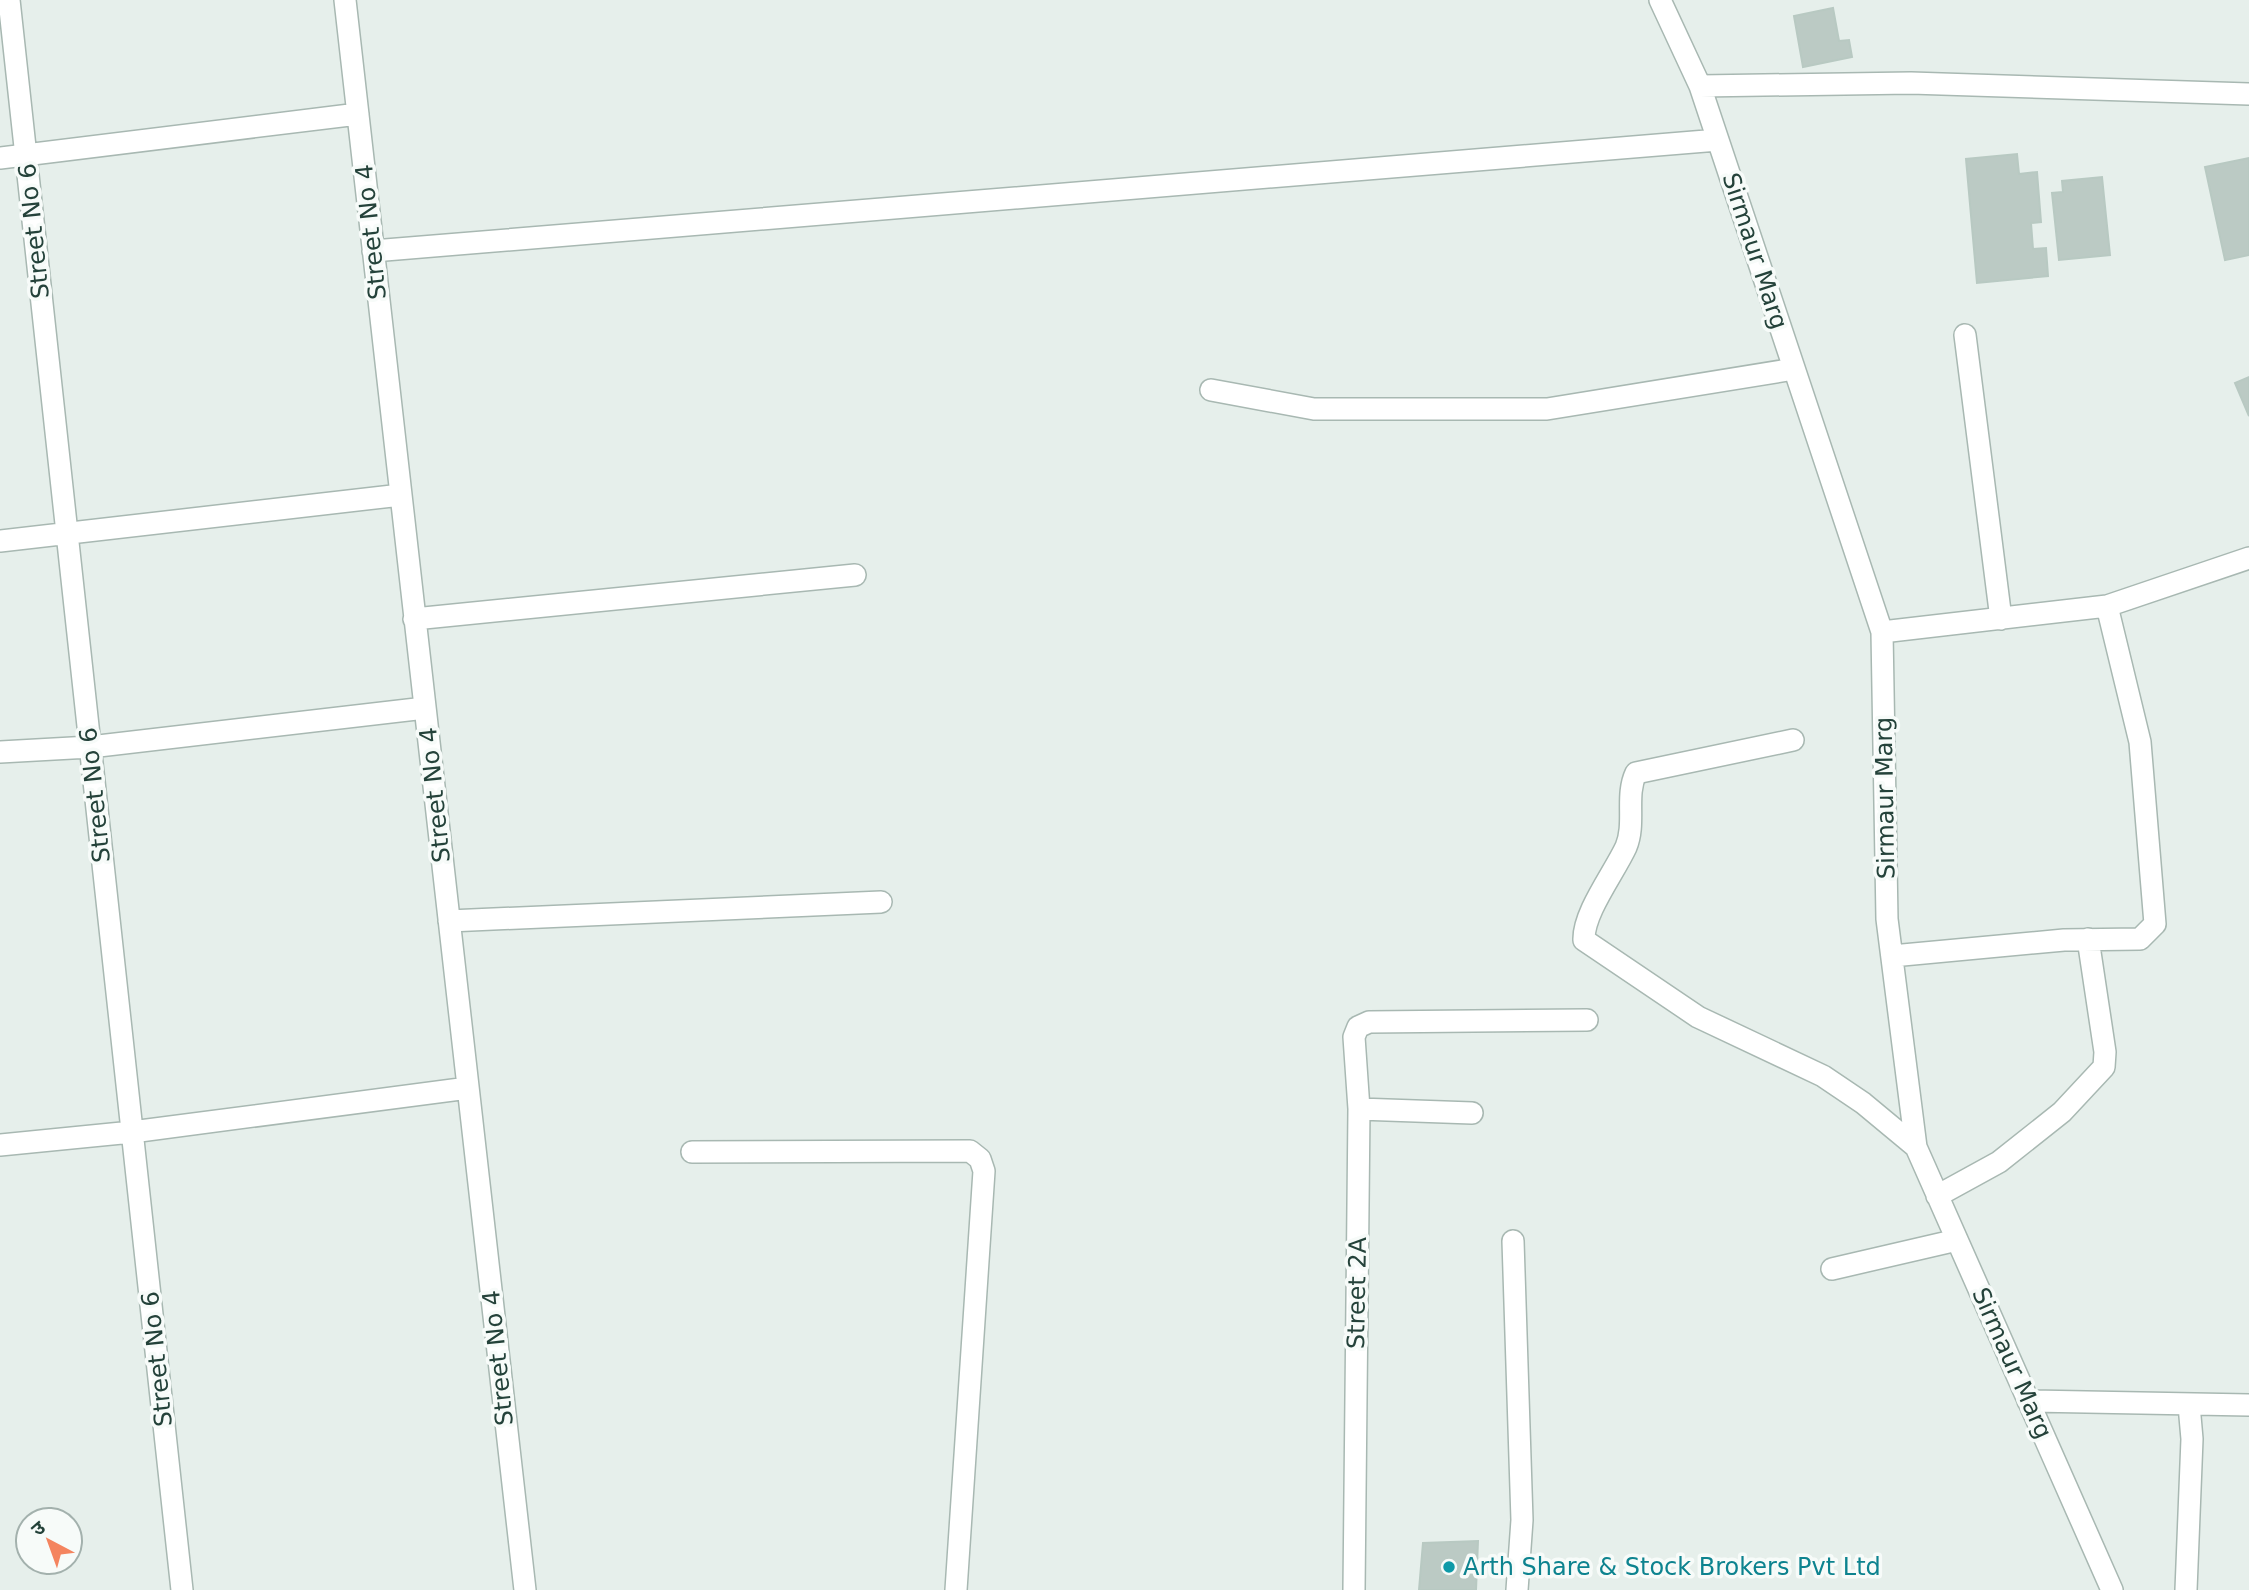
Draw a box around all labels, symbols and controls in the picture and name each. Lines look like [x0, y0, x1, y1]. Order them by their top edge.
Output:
street label: Street No 6 [13, 162, 55, 300]
street label: Street No 4 [350, 163, 392, 301]
street label: Sirmaur Marg [1717, 170, 1793, 332]
street label: Sirmaur Marg [1870, 717, 1900, 879]
street label: Street No 6 [74, 726, 116, 864]
street label: Street No 4 [414, 726, 456, 864]
street label: Street 2A [1342, 1236, 1372, 1349]
street label: Sirmaur Marg [1966, 1283, 2058, 1443]
street label: Street No 4 [477, 1289, 519, 1427]
street label: Street No 6 [136, 1290, 178, 1428]
north arrow [14, 1506, 84, 1576]
text: उ [26, 1516, 50, 1540]
place label: Arth Share & Stock Brokers Pvt Ltd [1463, 1553, 1881, 1581]
marker: Arth Share & Stock Brokers Pvt Ltd [1441, 1559, 1457, 1575]

